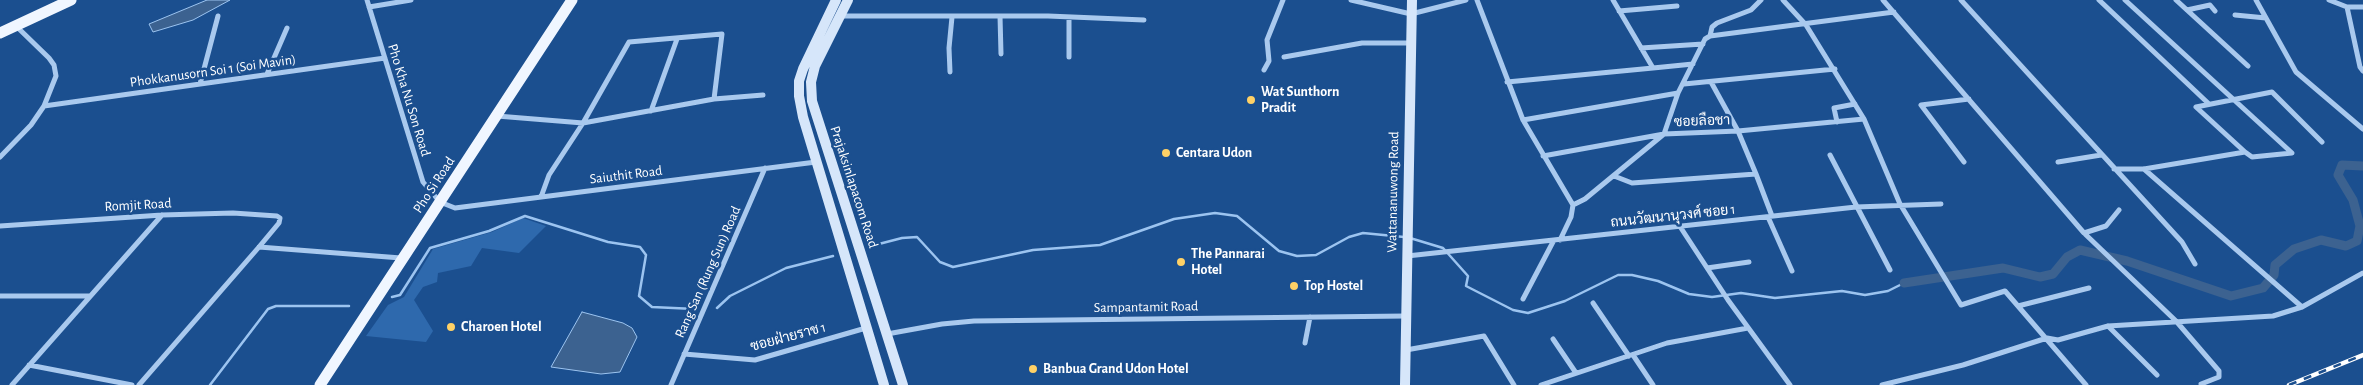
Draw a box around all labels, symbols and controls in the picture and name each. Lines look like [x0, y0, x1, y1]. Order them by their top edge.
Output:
street label: Pho Kha Nu Son Road [384, 42, 434, 158]
street label: Phokkanusorn Soi 1 (Soi Mavin) [129, 51, 297, 91]
place label: Wat Sunthorn Pradit [1261, 84, 1339, 116]
marker: Wat Sunthorn Pradit [1245, 94, 1257, 106]
street label: ซอยลือชา [1673, 112, 1731, 130]
street label: Prajaksinlapacom Road [826, 124, 882, 250]
street label: Wattananuwong Road [1384, 131, 1402, 253]
place label: Centara Udon [1176, 145, 1252, 161]
marker: Centara Udon [1160, 147, 1172, 159]
street label: Pho Si Road [410, 154, 458, 216]
street label: Saiuthit Road [589, 162, 663, 188]
street label: Romjit Road [104, 195, 172, 215]
street label: ถนนวัฒนานุวงศ์ ซอย 1 [1610, 201, 1736, 231]
street label: Rang San (Rung Sun) Road [671, 203, 745, 341]
place label: The Pannarai Hotel [1191, 246, 1265, 278]
marker: The Pannarai Hotel [1175, 256, 1187, 268]
place label: Top Hostel [1304, 278, 1363, 294]
marker: Top Hostel [1288, 280, 1300, 292]
street label: Sampantamit Road [1094, 298, 1198, 316]
place label: Charoen Hotel [461, 319, 542, 335]
street label: ซอยฝ่ายราช 1 [748, 319, 828, 355]
marker: Charoen Hotel [445, 321, 457, 333]
place label: Banbua Grand Udon Hotel [1043, 361, 1189, 377]
marker: Banbua Grand Udon Hotel [1027, 363, 1039, 375]

